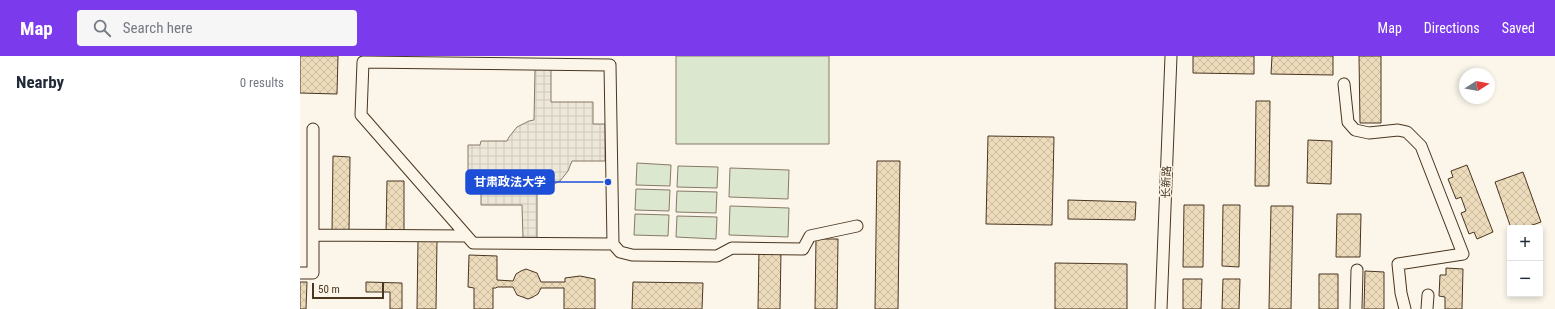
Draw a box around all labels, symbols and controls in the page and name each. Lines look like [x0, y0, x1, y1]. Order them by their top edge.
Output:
search box [77, 10, 357, 46]
text: Map [20, 17, 53, 40]
icon: search [91, 17, 113, 39]
text: Search here [123, 19, 193, 37]
text: Map [1378, 20, 1402, 36]
text: Directions [1424, 20, 1480, 36]
text: Saved [1502, 20, 1535, 36]
north arrow [1459, 68, 1495, 104]
text: Nearby [16, 72, 64, 92]
text: 0 results [240, 75, 284, 90]
street label: 长新路 [1159, 165, 1174, 199]
callout: 甘肃政法大学 [466, 170, 554, 194]
text: 甘肃政法大学 [474, 175, 546, 189]
map controls [1507, 225, 1543, 297]
button: + [1507, 225, 1543, 261]
button: − [1507, 261, 1543, 297]
scale bar [312, 281, 384, 300]
text: 50 m [318, 283, 340, 296]

